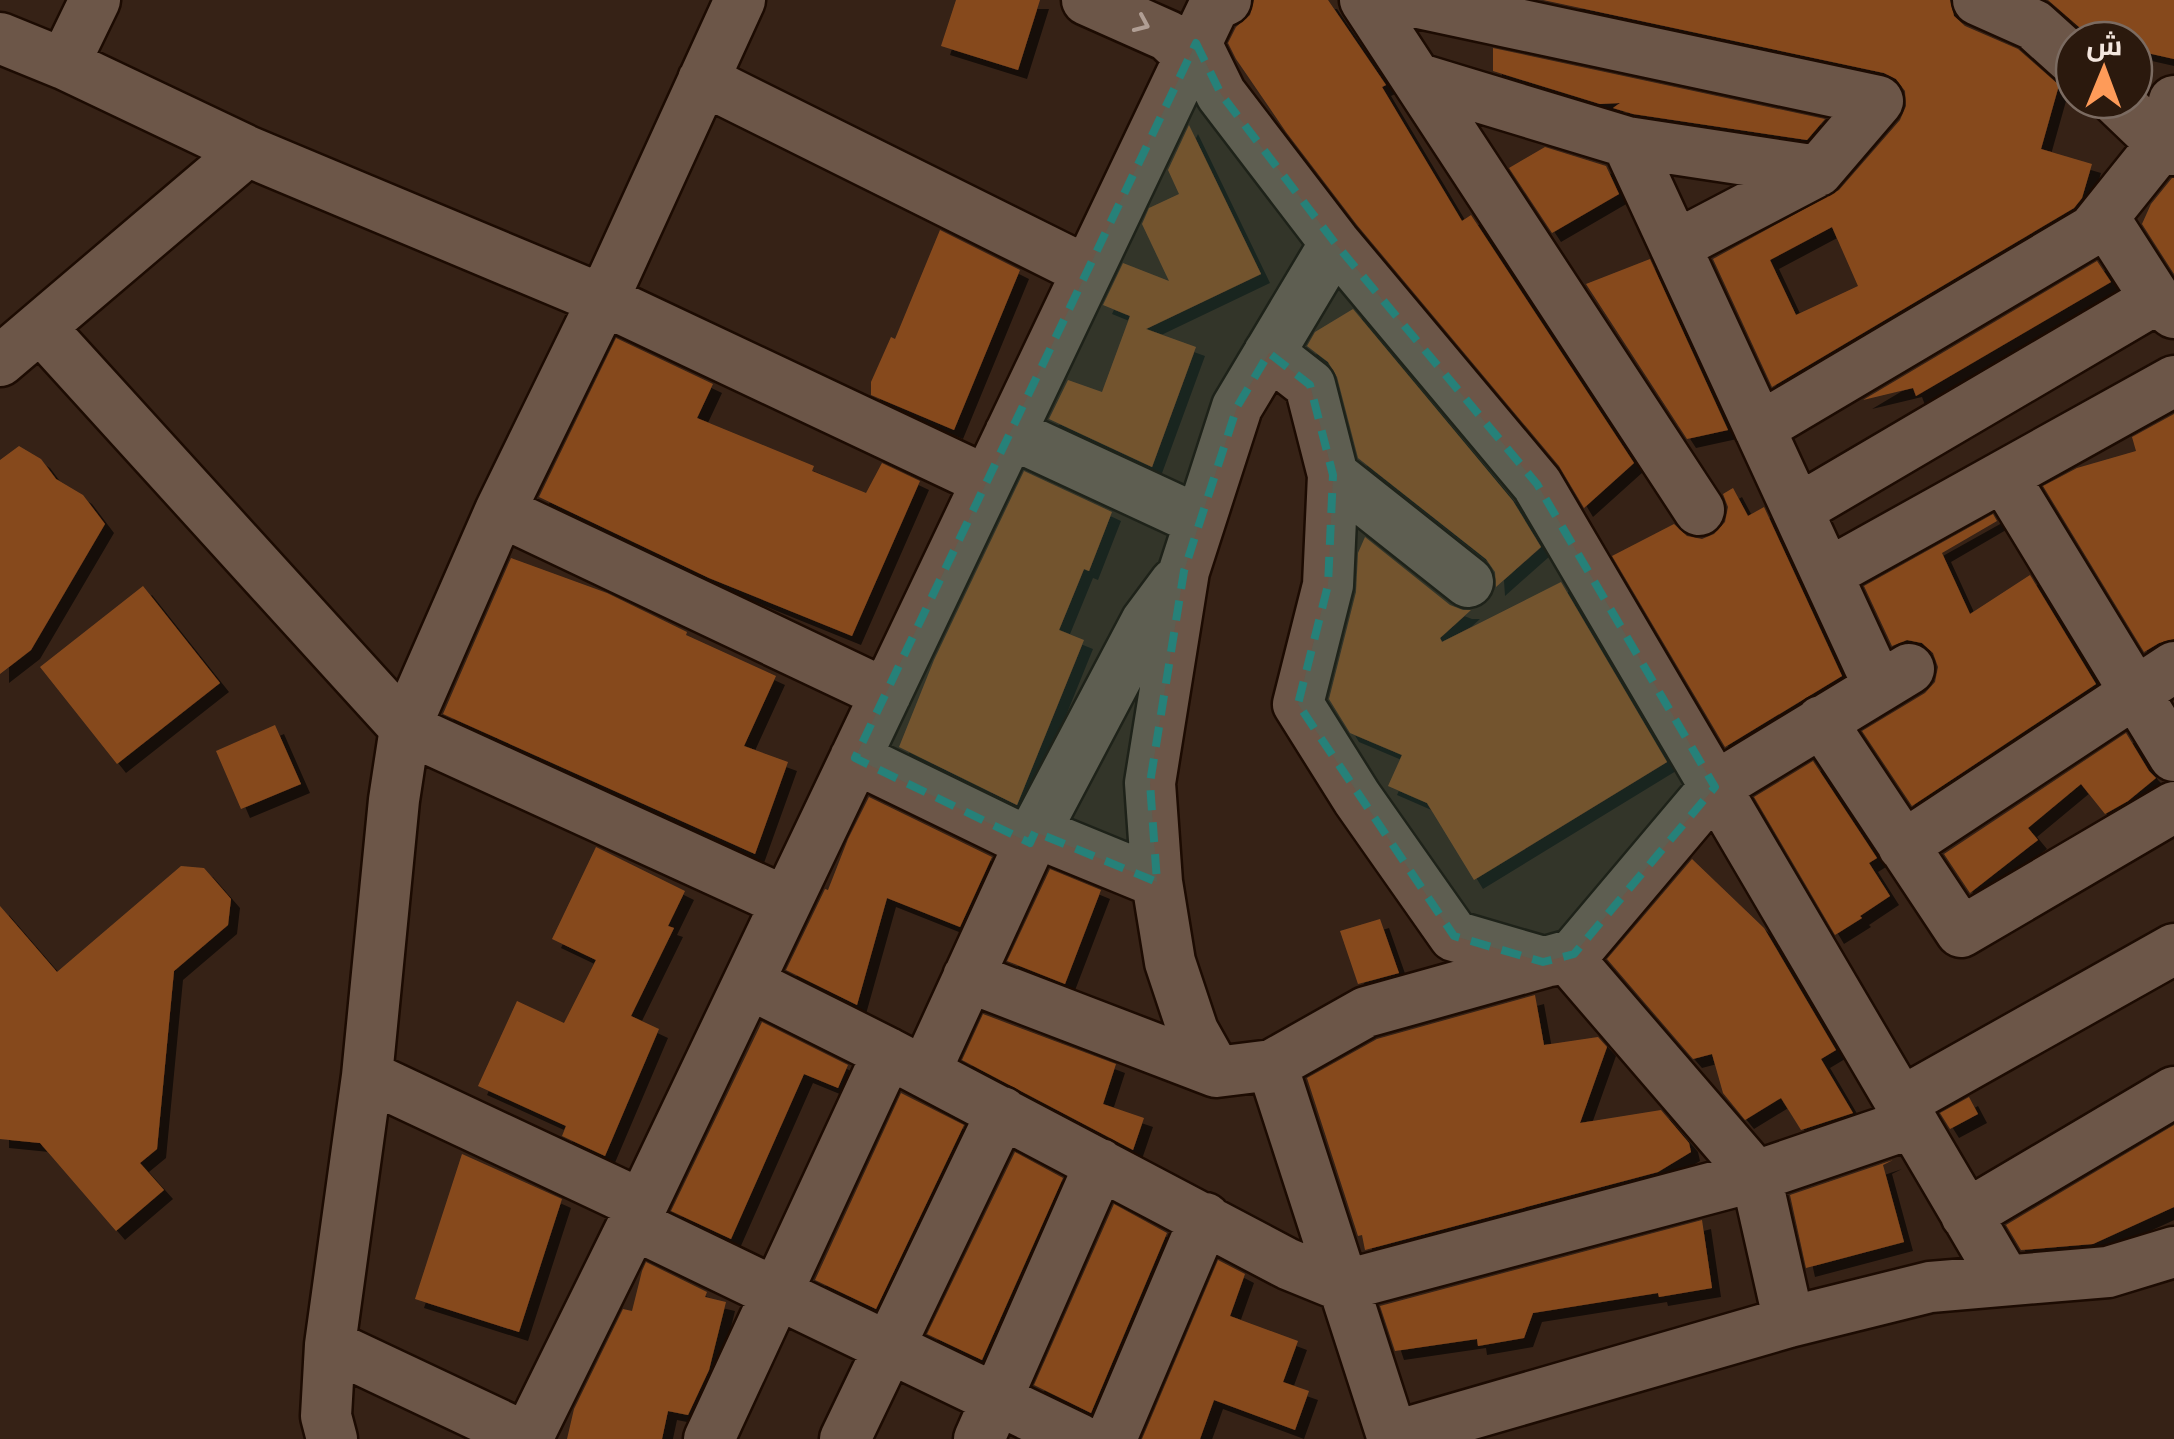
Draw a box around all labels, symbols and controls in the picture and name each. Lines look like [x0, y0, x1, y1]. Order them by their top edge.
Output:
one-way arrow [1132, 12, 1150, 32]
north arrow [2054, 20, 2154, 120]
text: ش [2086, 29, 2123, 62]

